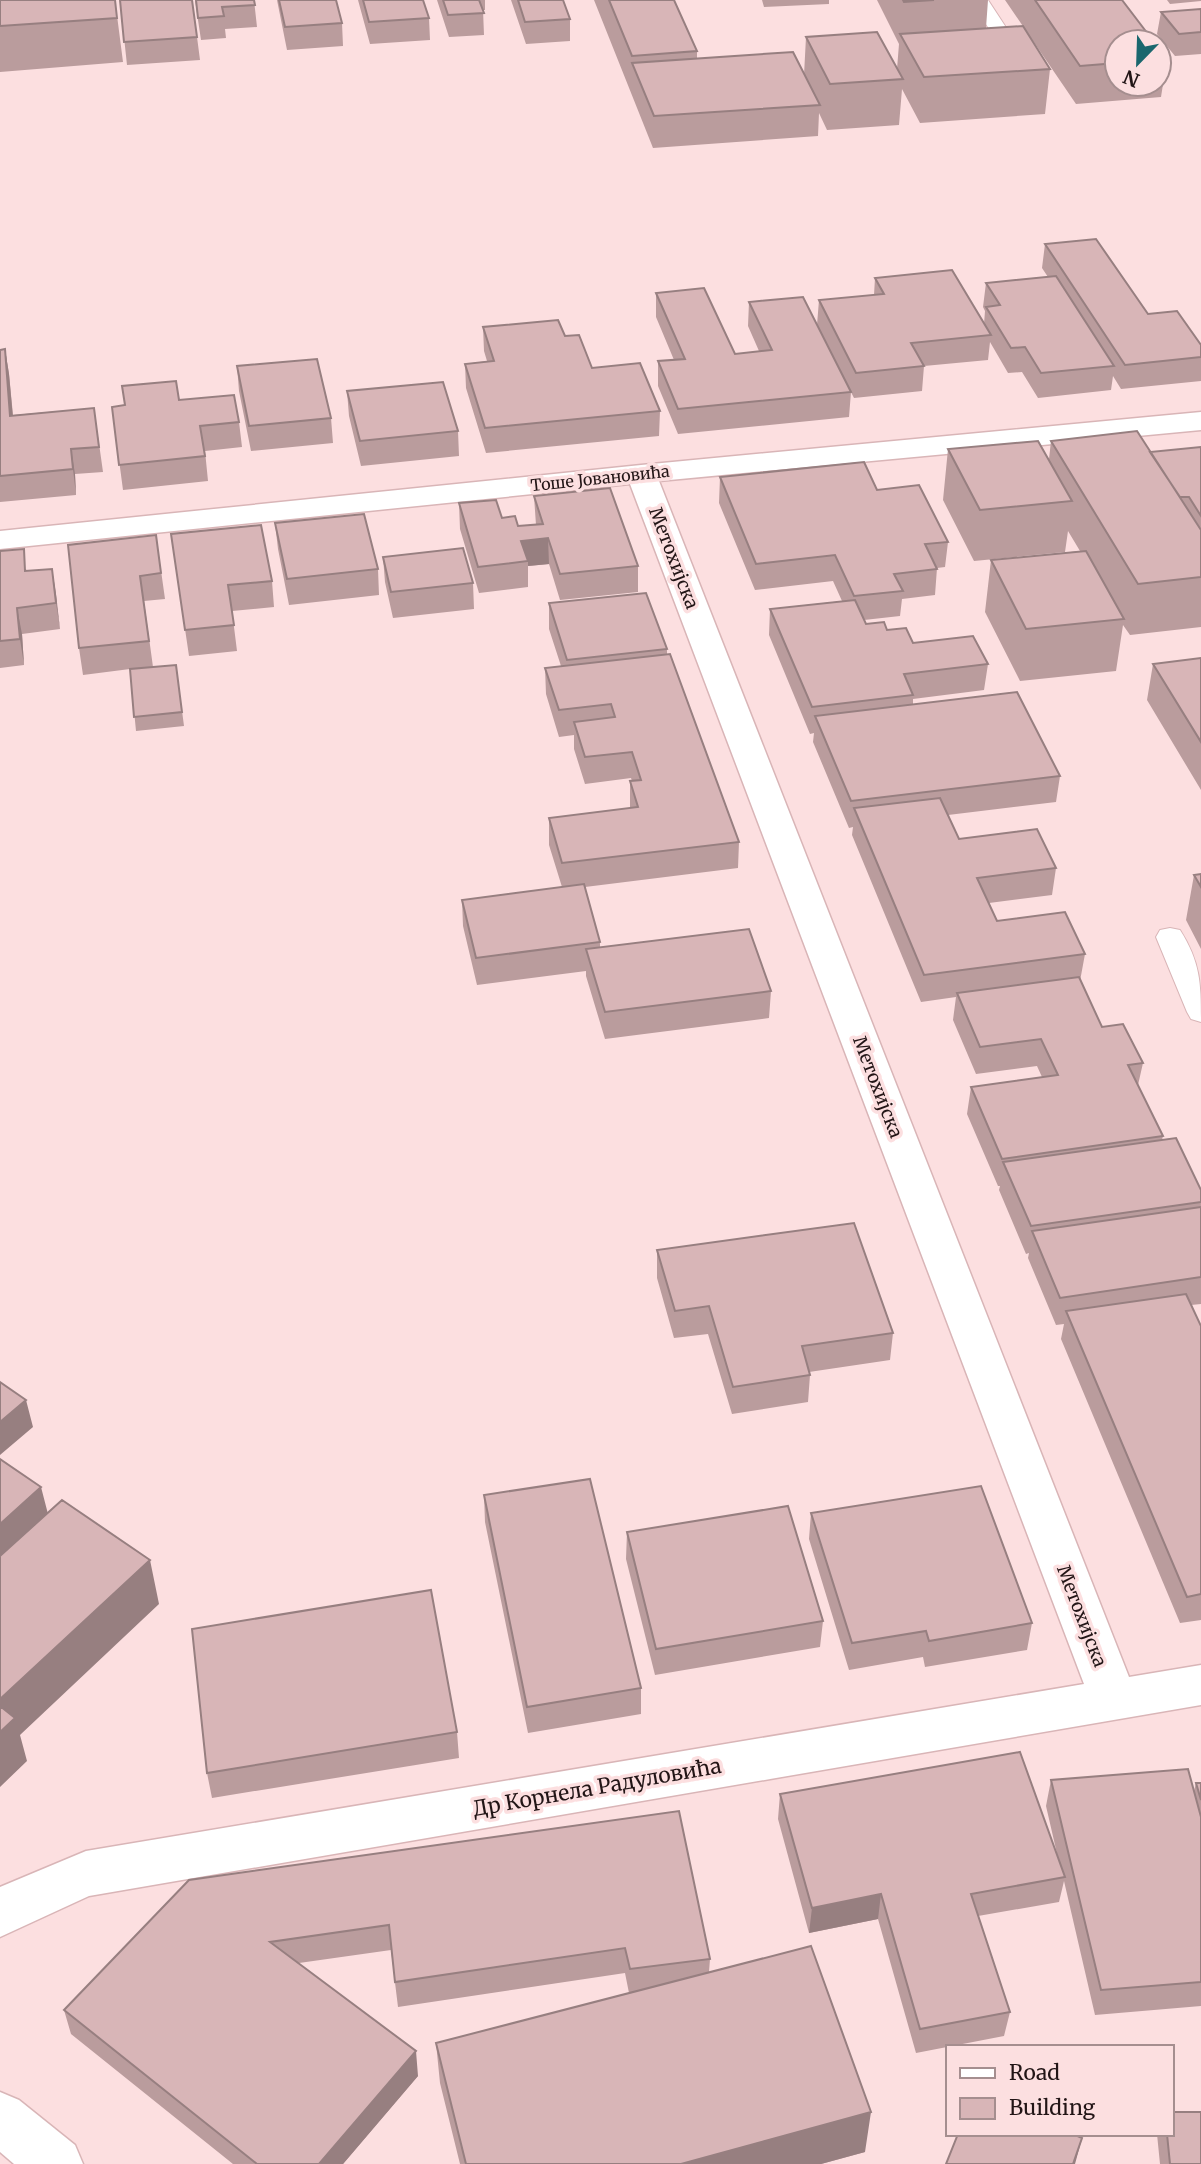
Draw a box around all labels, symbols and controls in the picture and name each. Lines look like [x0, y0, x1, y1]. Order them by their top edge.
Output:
north arrow [1103, 28, 1173, 98]
text: N [1120, 65, 1143, 93]
street label: Тоше Јовановића [530, 461, 671, 495]
street label: Метохијска [644, 504, 704, 612]
street label: Метохијска [848, 1033, 908, 1141]
street label: Метохијска [1052, 1562, 1112, 1670]
street label: Др Корнела Радуловића [471, 1752, 723, 1822]
legend [946, 2045, 1173, 2136]
text: Road [1009, 2059, 1060, 2086]
text: Building [1009, 2094, 1096, 2121]

